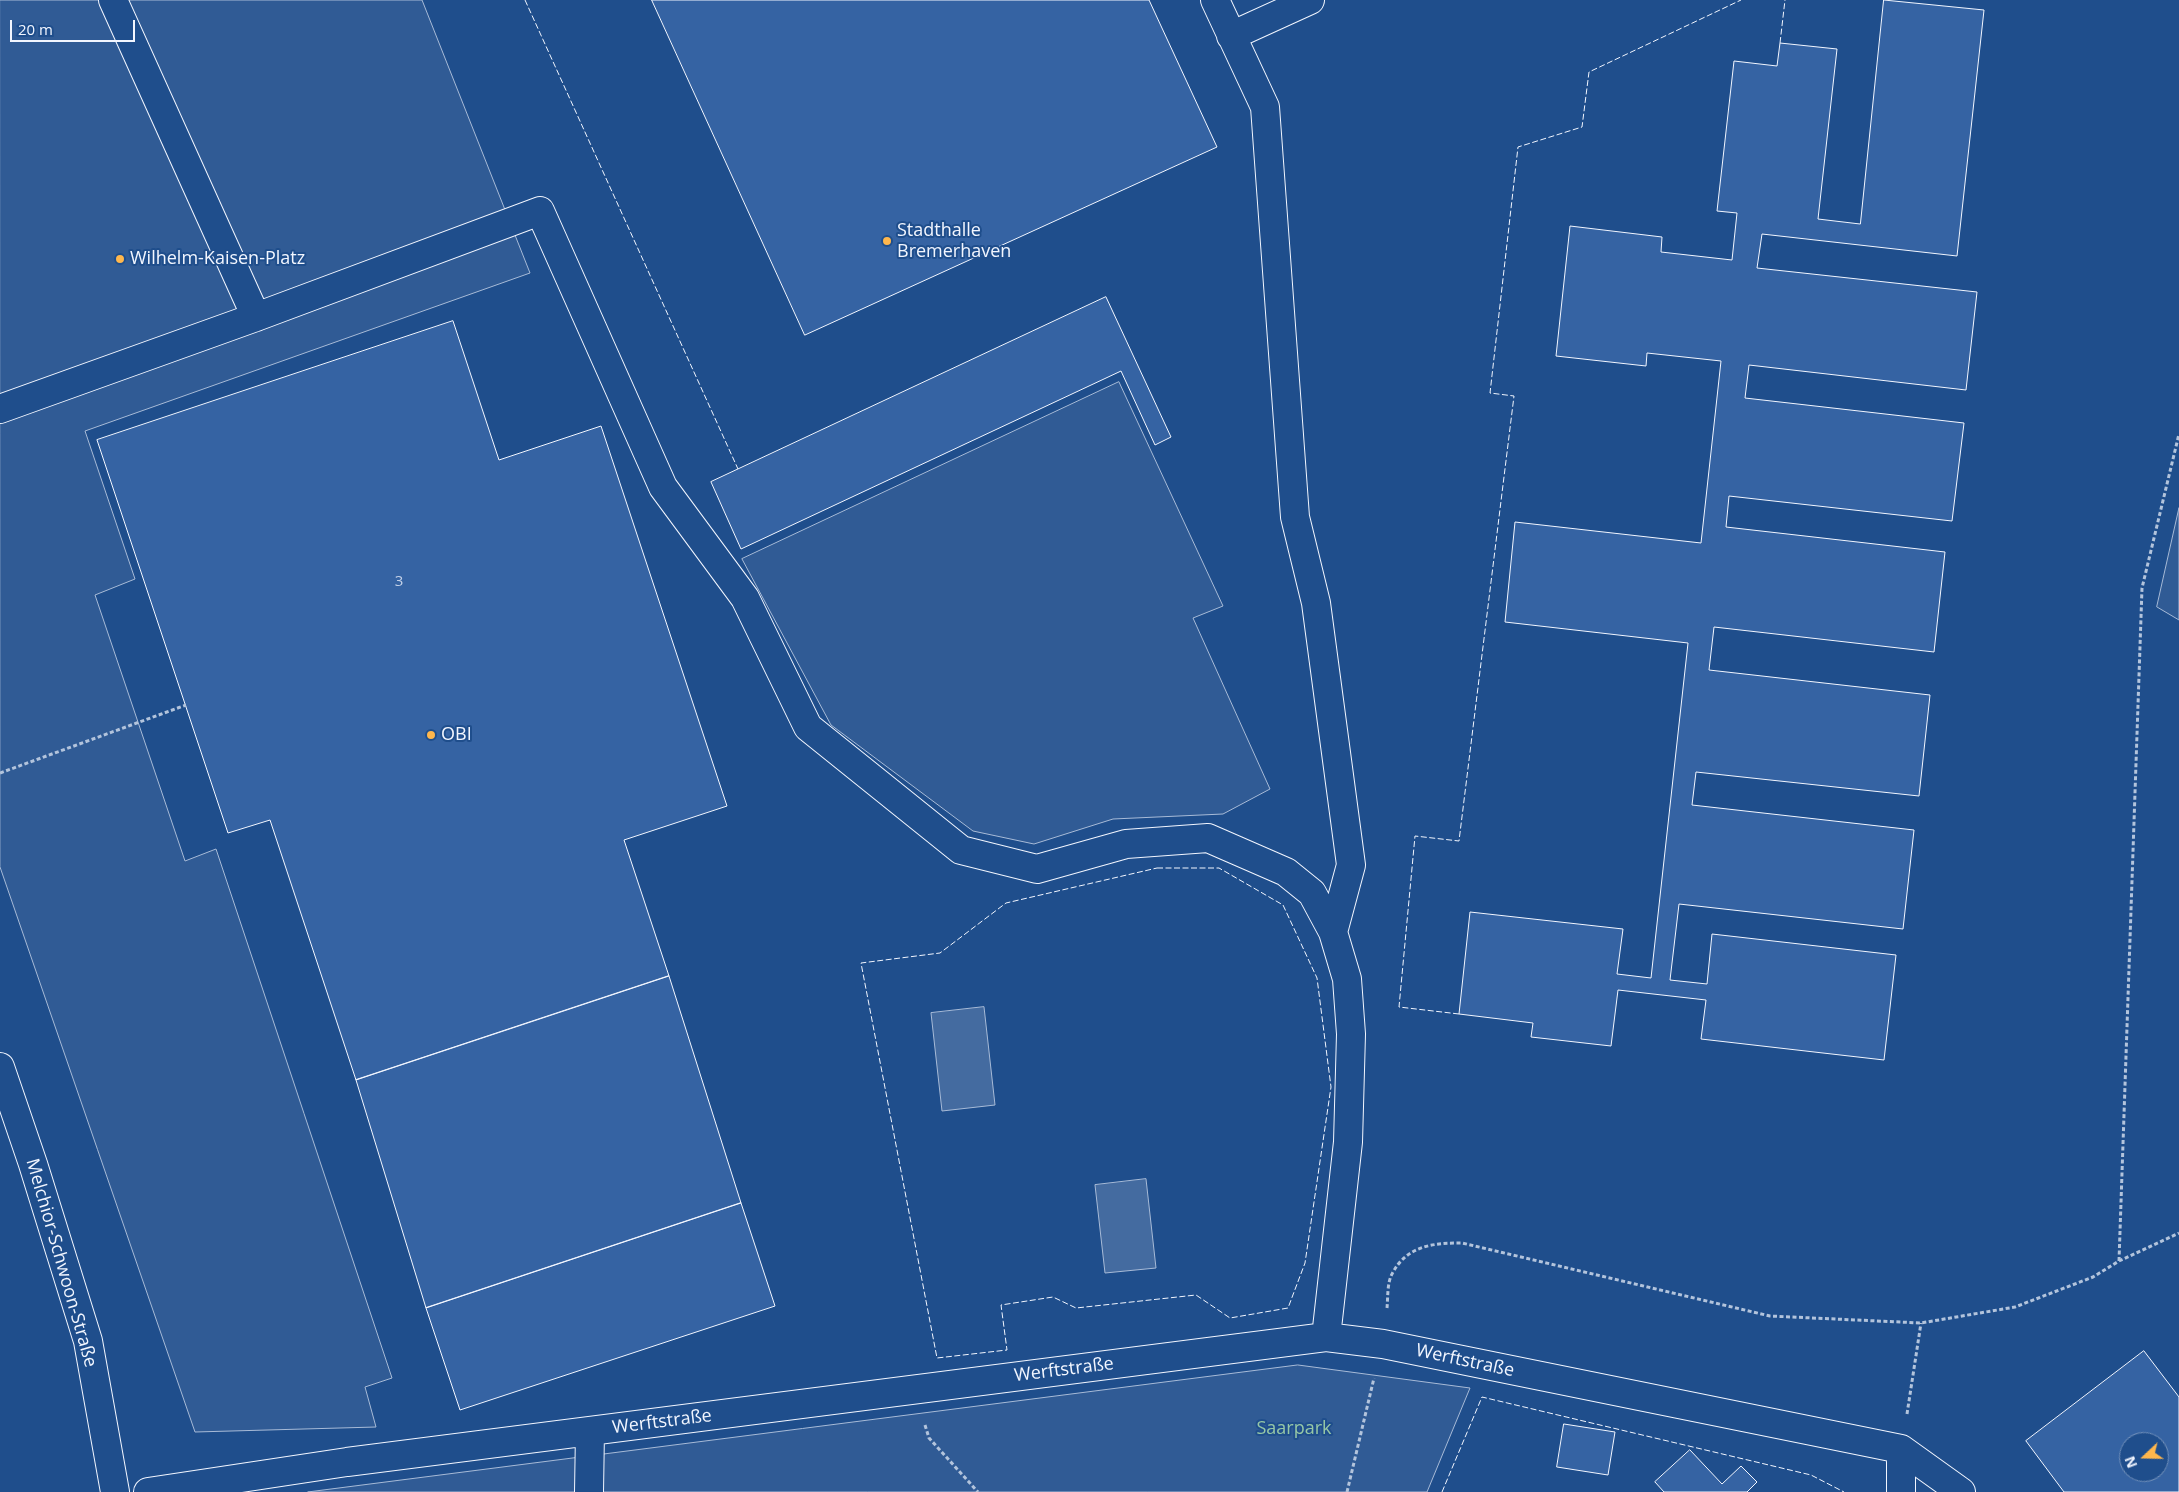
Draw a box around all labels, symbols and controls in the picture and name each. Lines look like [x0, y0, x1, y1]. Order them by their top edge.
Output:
scale bar [12, 10, 138, 42]
text: 20 m [18, 19, 53, 39]
place label: Stadthalle Bremerhaven [897, 220, 1011, 262]
marker: Stadthalle Bremerhaven [881, 235, 893, 247]
place label: Wilhelm-Kaisen-Platz [130, 248, 305, 270]
marker: Wilhelm-Kaisen-Platz [114, 253, 126, 265]
house number: 3 [395, 573, 403, 591]
place label: OBI [441, 724, 472, 746]
marker: OBI [425, 729, 437, 741]
street label: Melchior-Schwoon-Straße [21, 1156, 101, 1370]
street label: Werftstraße [1414, 1340, 1516, 1382]
street label: Werftstraße [1013, 1353, 1115, 1387]
street label: Werftstraße [611, 1405, 713, 1439]
park label: Saarpark [1256, 1418, 1332, 1440]
north arrow [2119, 1432, 2169, 1482]
text: N [2120, 1453, 2141, 1471]

